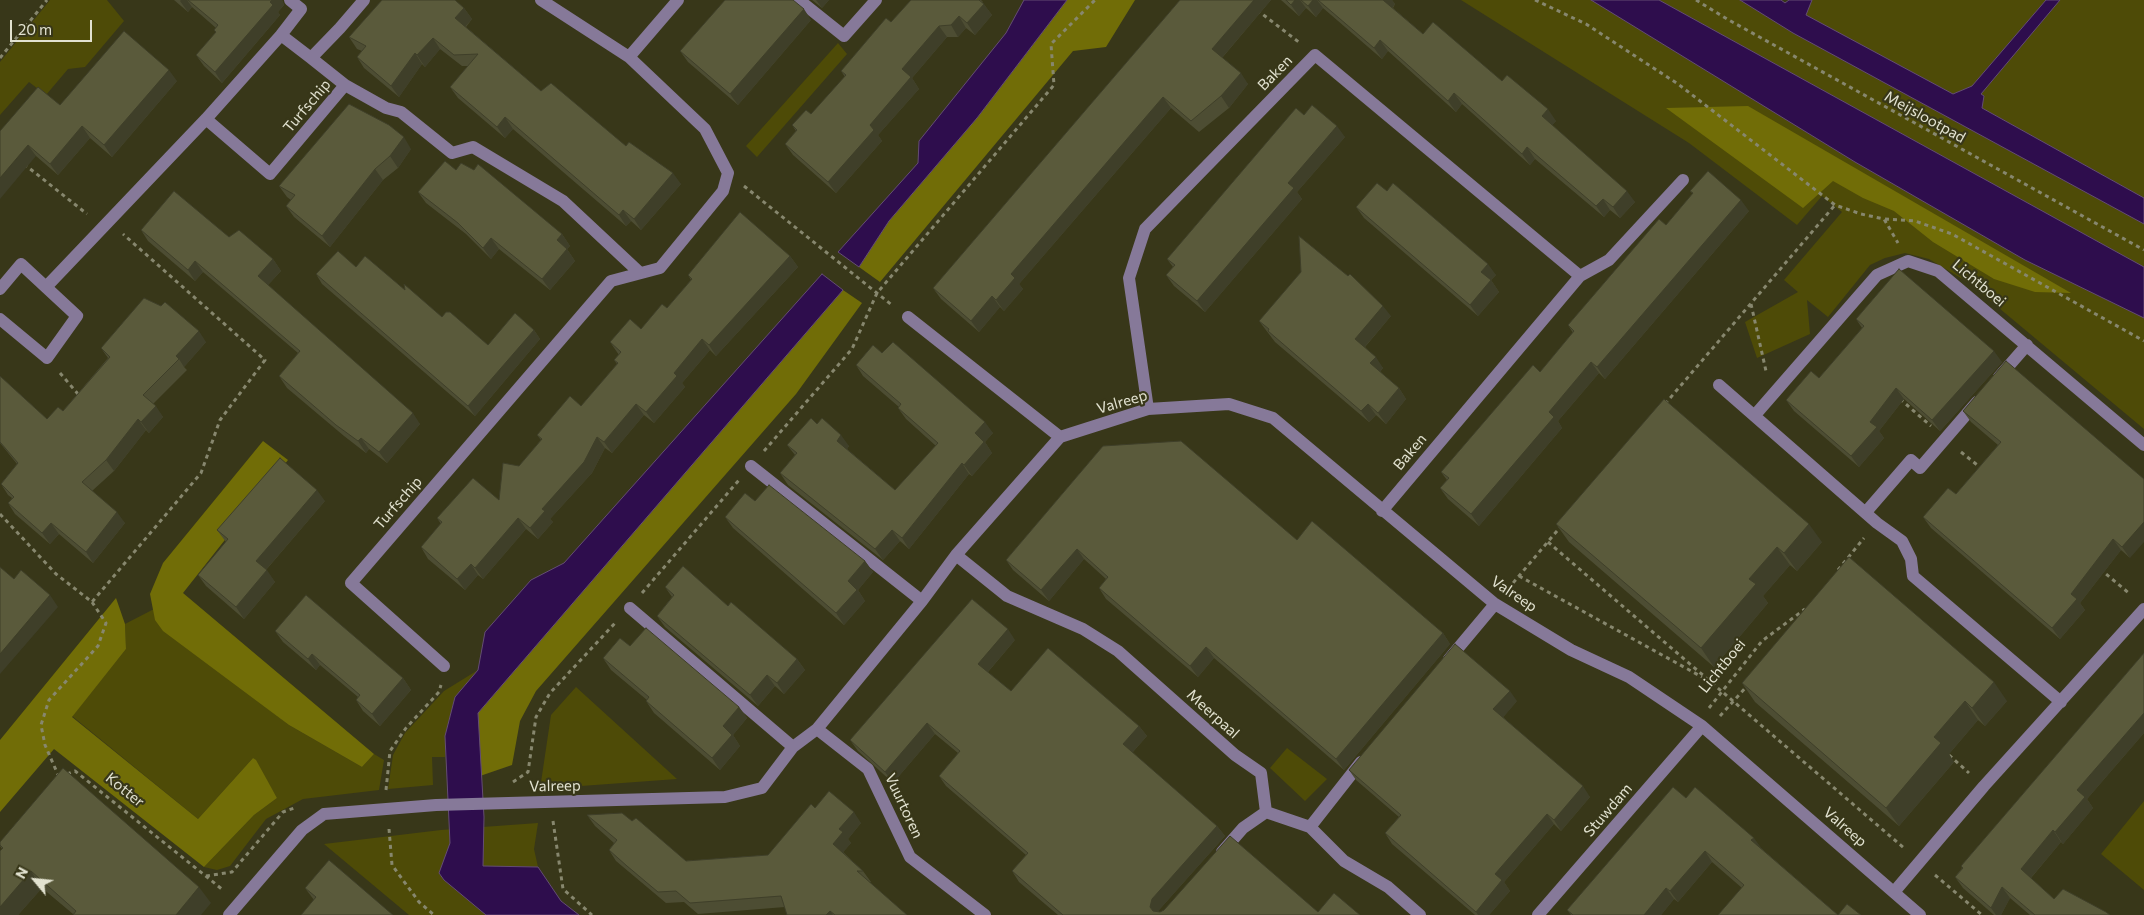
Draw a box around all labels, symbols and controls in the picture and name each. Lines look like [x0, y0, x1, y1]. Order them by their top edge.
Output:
scale bar [12, 10, 95, 42]
text: 20 m [18, 20, 52, 38]
street label: Baken [1254, 52, 1296, 94]
street label: Turfschip [280, 76, 334, 136]
street label: Meijslootpad [1881, 87, 1969, 147]
street label: Lichtboei [1949, 255, 2009, 311]
street label: Valreep [1095, 386, 1149, 418]
street label: Baken [1390, 430, 1430, 474]
street label: Turfschip [370, 473, 426, 533]
street label: Valreep [1488, 572, 1540, 616]
street label: Lichtboei [1695, 635, 1749, 697]
street label: Meerpaal [1183, 686, 1243, 742]
street label: Kotter [102, 769, 148, 811]
street label: Vuurtoren [881, 771, 927, 841]
street label: Valreep [529, 777, 581, 795]
street label: Stuwdam [1580, 780, 1636, 840]
street label: Valreep [1820, 803, 1870, 851]
north arrow [10, 855, 60, 905]
text: N [11, 864, 31, 881]

